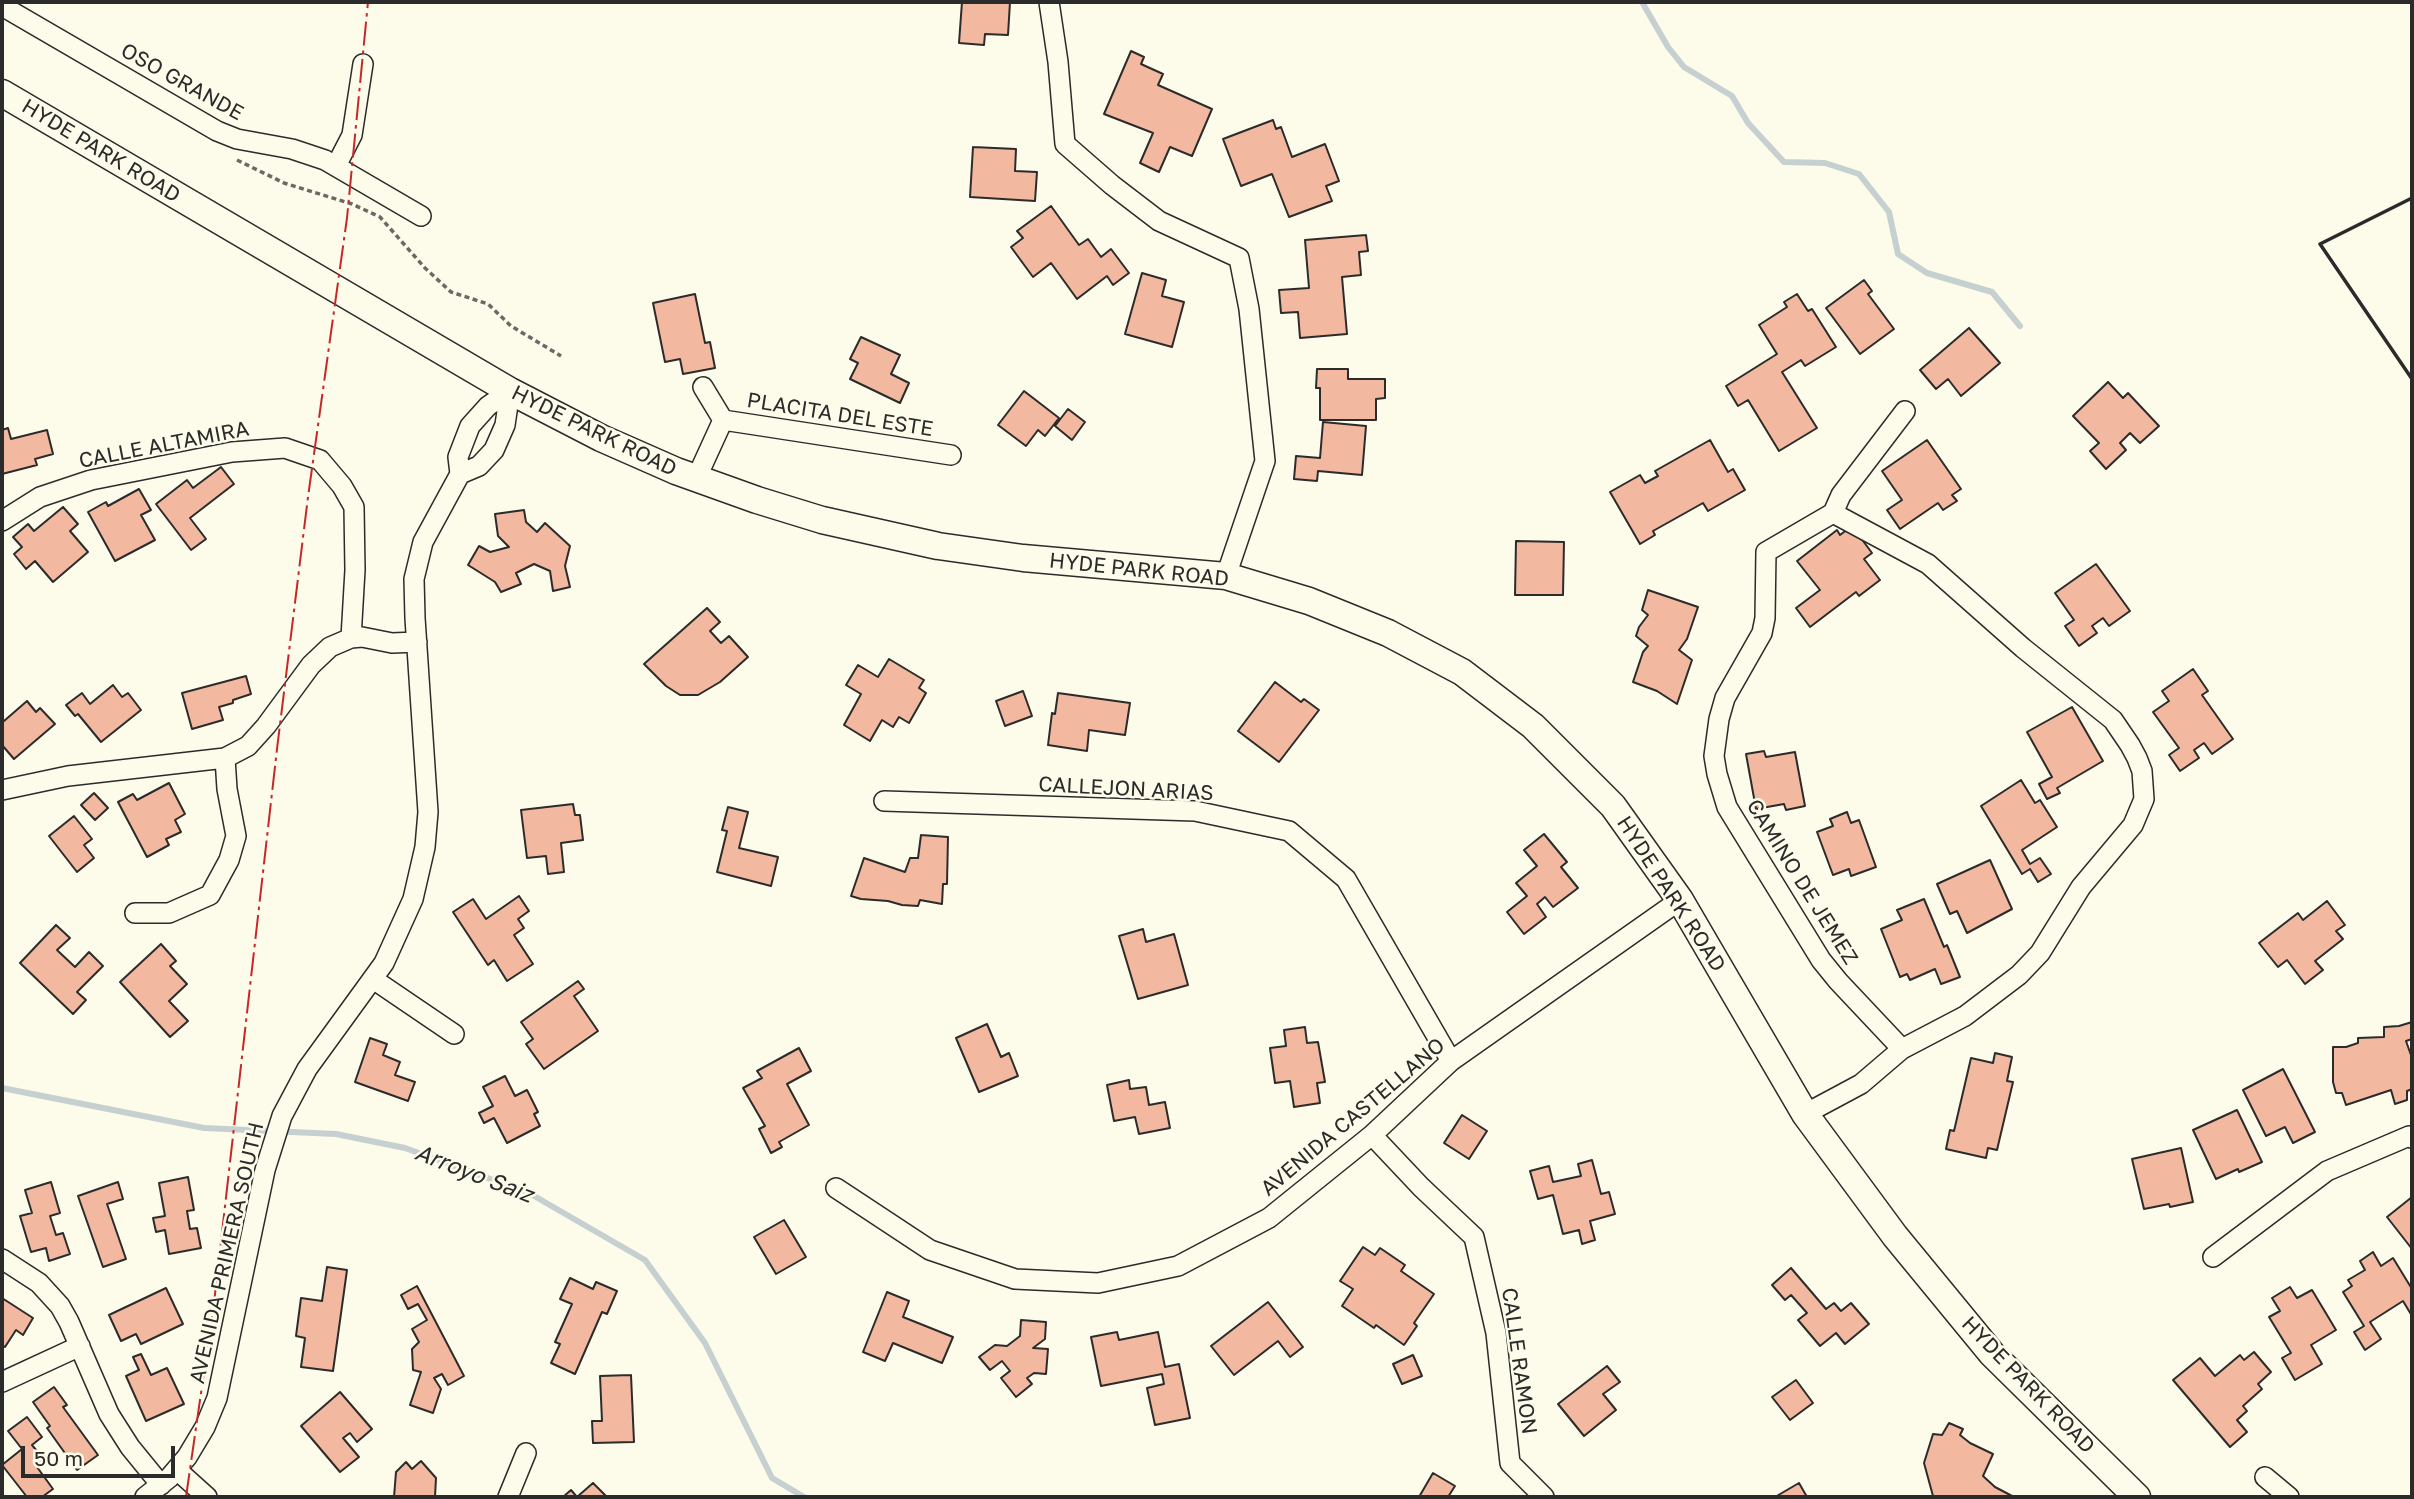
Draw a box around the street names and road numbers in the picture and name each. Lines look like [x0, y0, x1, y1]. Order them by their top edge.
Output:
street label: OSO GRANDE [116, 38, 248, 126]
street label: HYDE PARK ROAD [17, 94, 185, 208]
street label: HYDE PARK ROAD [507, 380, 681, 482]
street label: PLACITA DEL ESTE [745, 388, 935, 442]
street label: CALLE ALTAMIRA [77, 416, 251, 474]
street label: HYDE PARK ROAD [1048, 548, 1230, 592]
street label: CALLEJON ARIAS [1038, 772, 1214, 806]
street label: CAMINO DE JEMEZ [1741, 795, 1863, 969]
street label: HYDE PARK ROAD [1611, 811, 1731, 977]
street label: AVENIDA CASTELLANO [1256, 1033, 1450, 1201]
street label: AVENIDA PRIMERA SOUTH [185, 1120, 269, 1386]
street label: CALLE RAMON [1496, 1286, 1542, 1436]
street label: HYDE PARK ROAD [1956, 1311, 2100, 1459]

